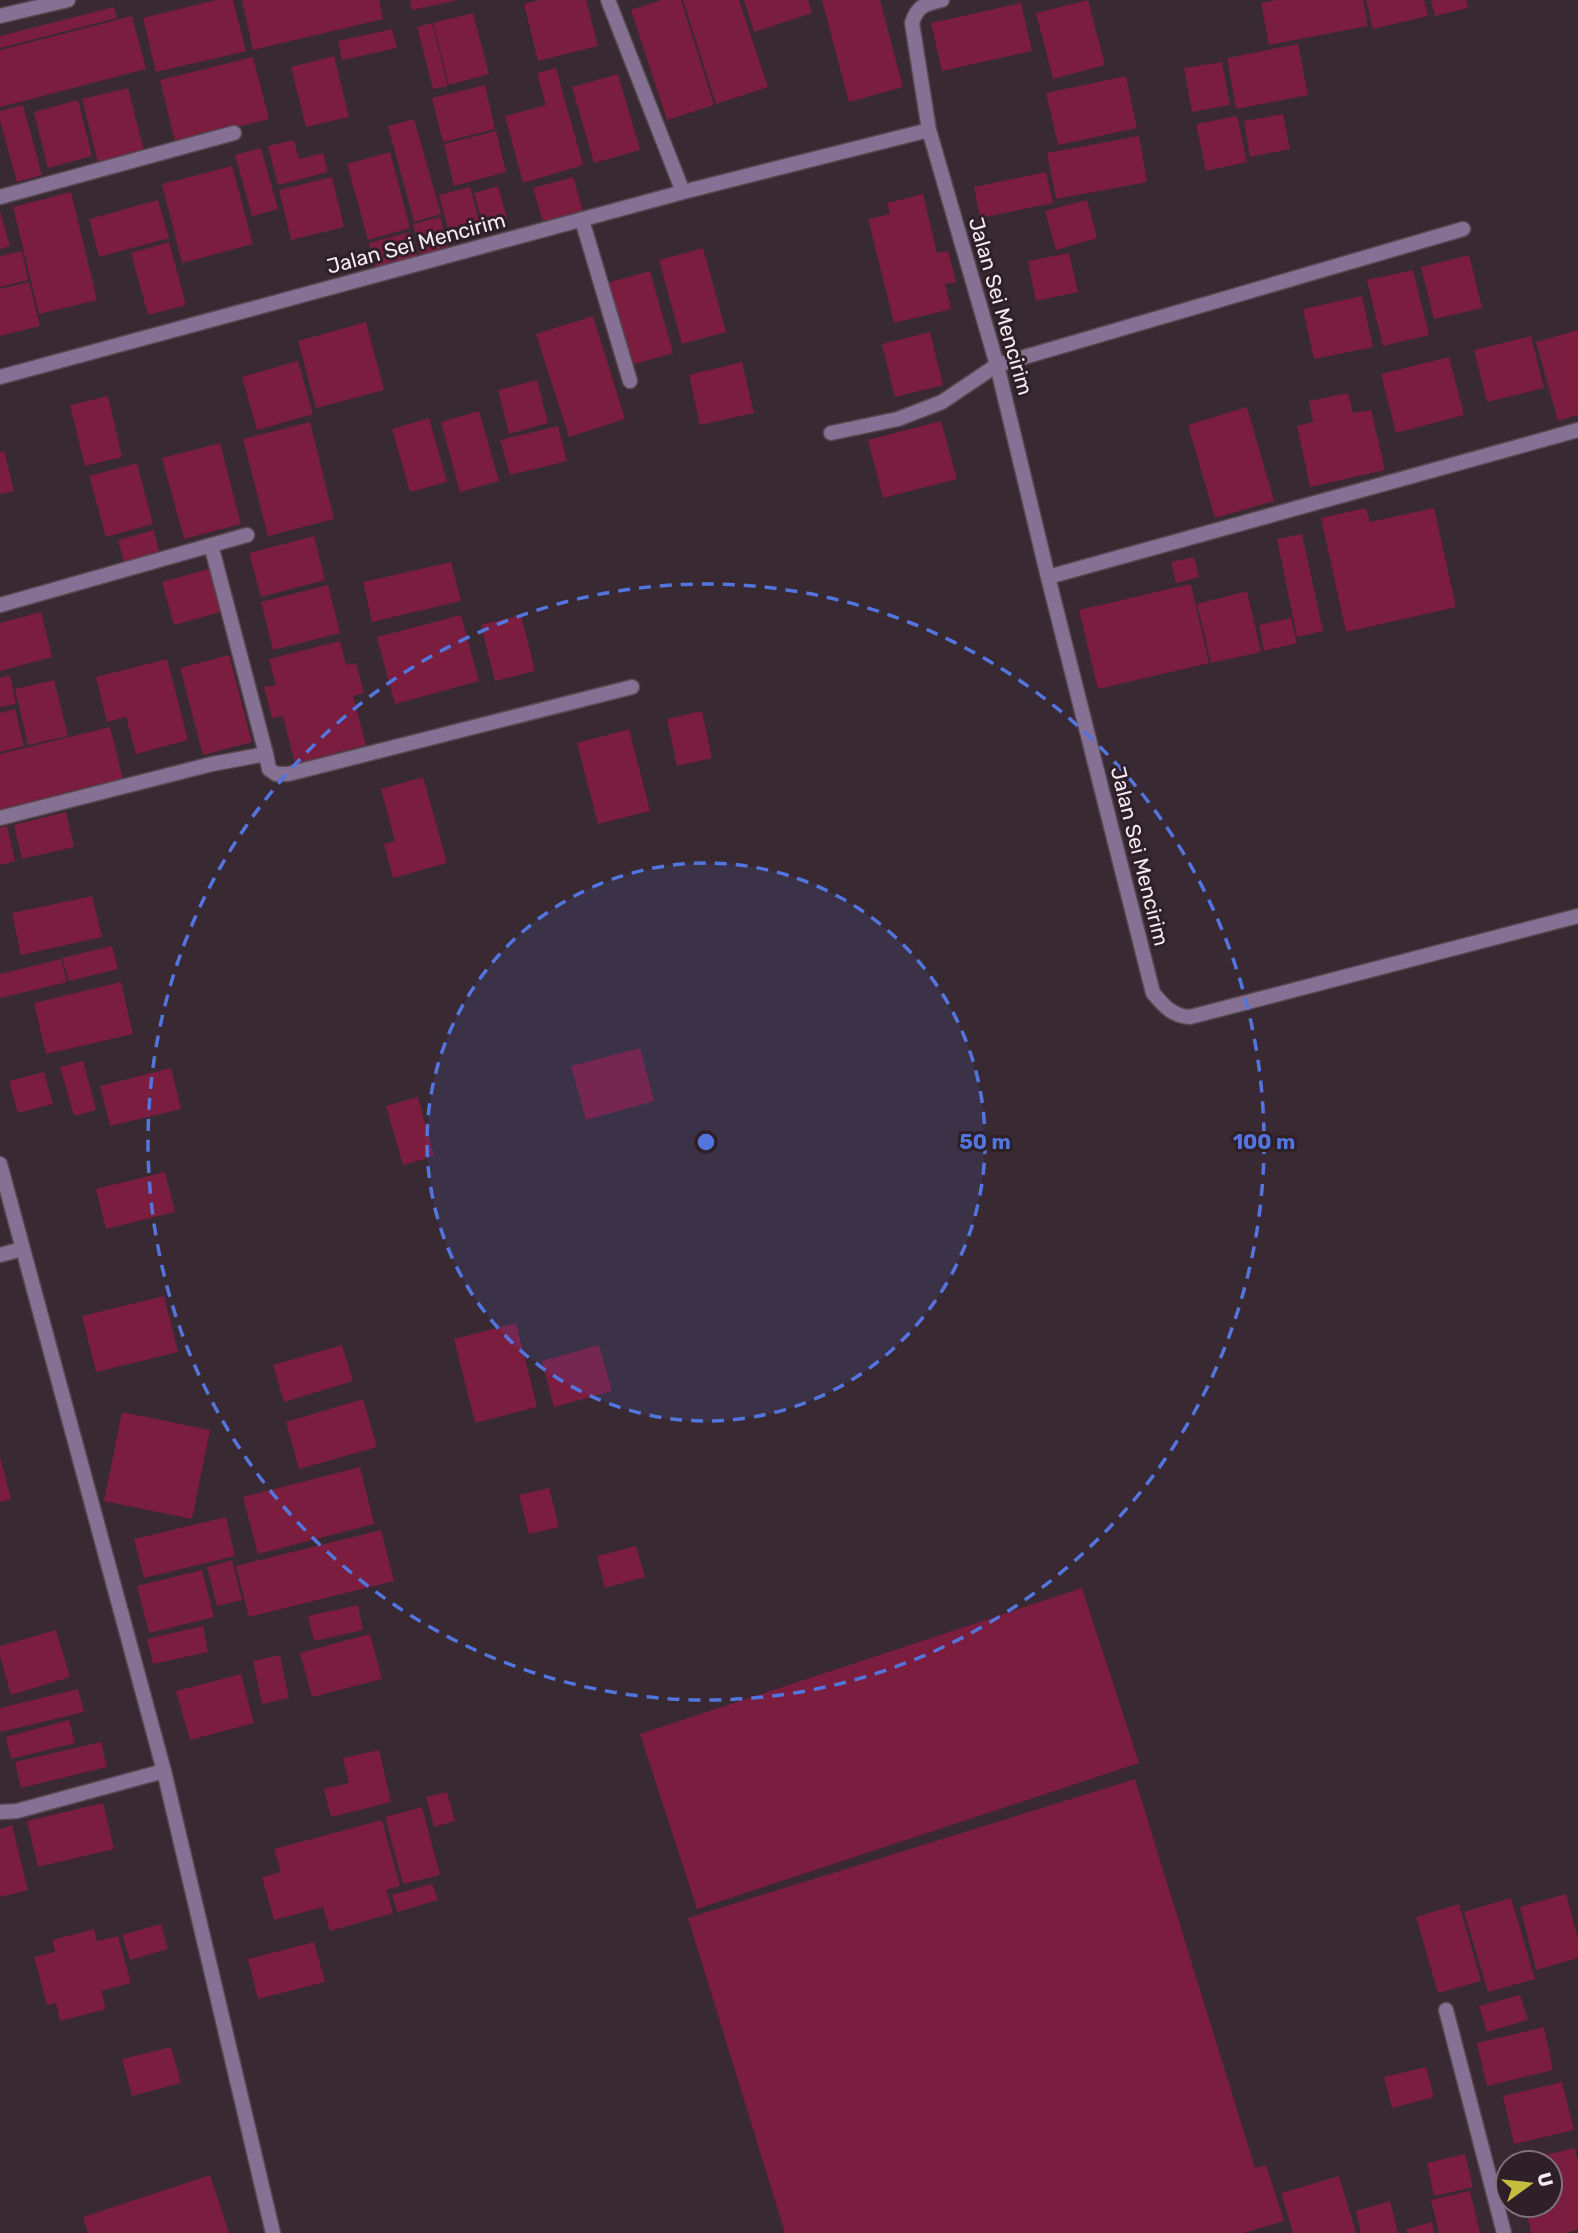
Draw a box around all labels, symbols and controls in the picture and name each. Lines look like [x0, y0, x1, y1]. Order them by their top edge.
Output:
street label: Jalan Sei Mencirim [324, 207, 508, 279]
street label: Jalan Sei Mencirim [964, 214, 1038, 398]
street label: Jalan Sei Mencirim [1106, 764, 1174, 948]
text: 50 m [959, 1129, 1011, 1154]
text: 100 m [1233, 1129, 1295, 1154]
centre of rings [694, 1130, 718, 1154]
north arrow [1494, 2149, 1564, 2219]
text: U [1532, 2170, 1558, 2189]

